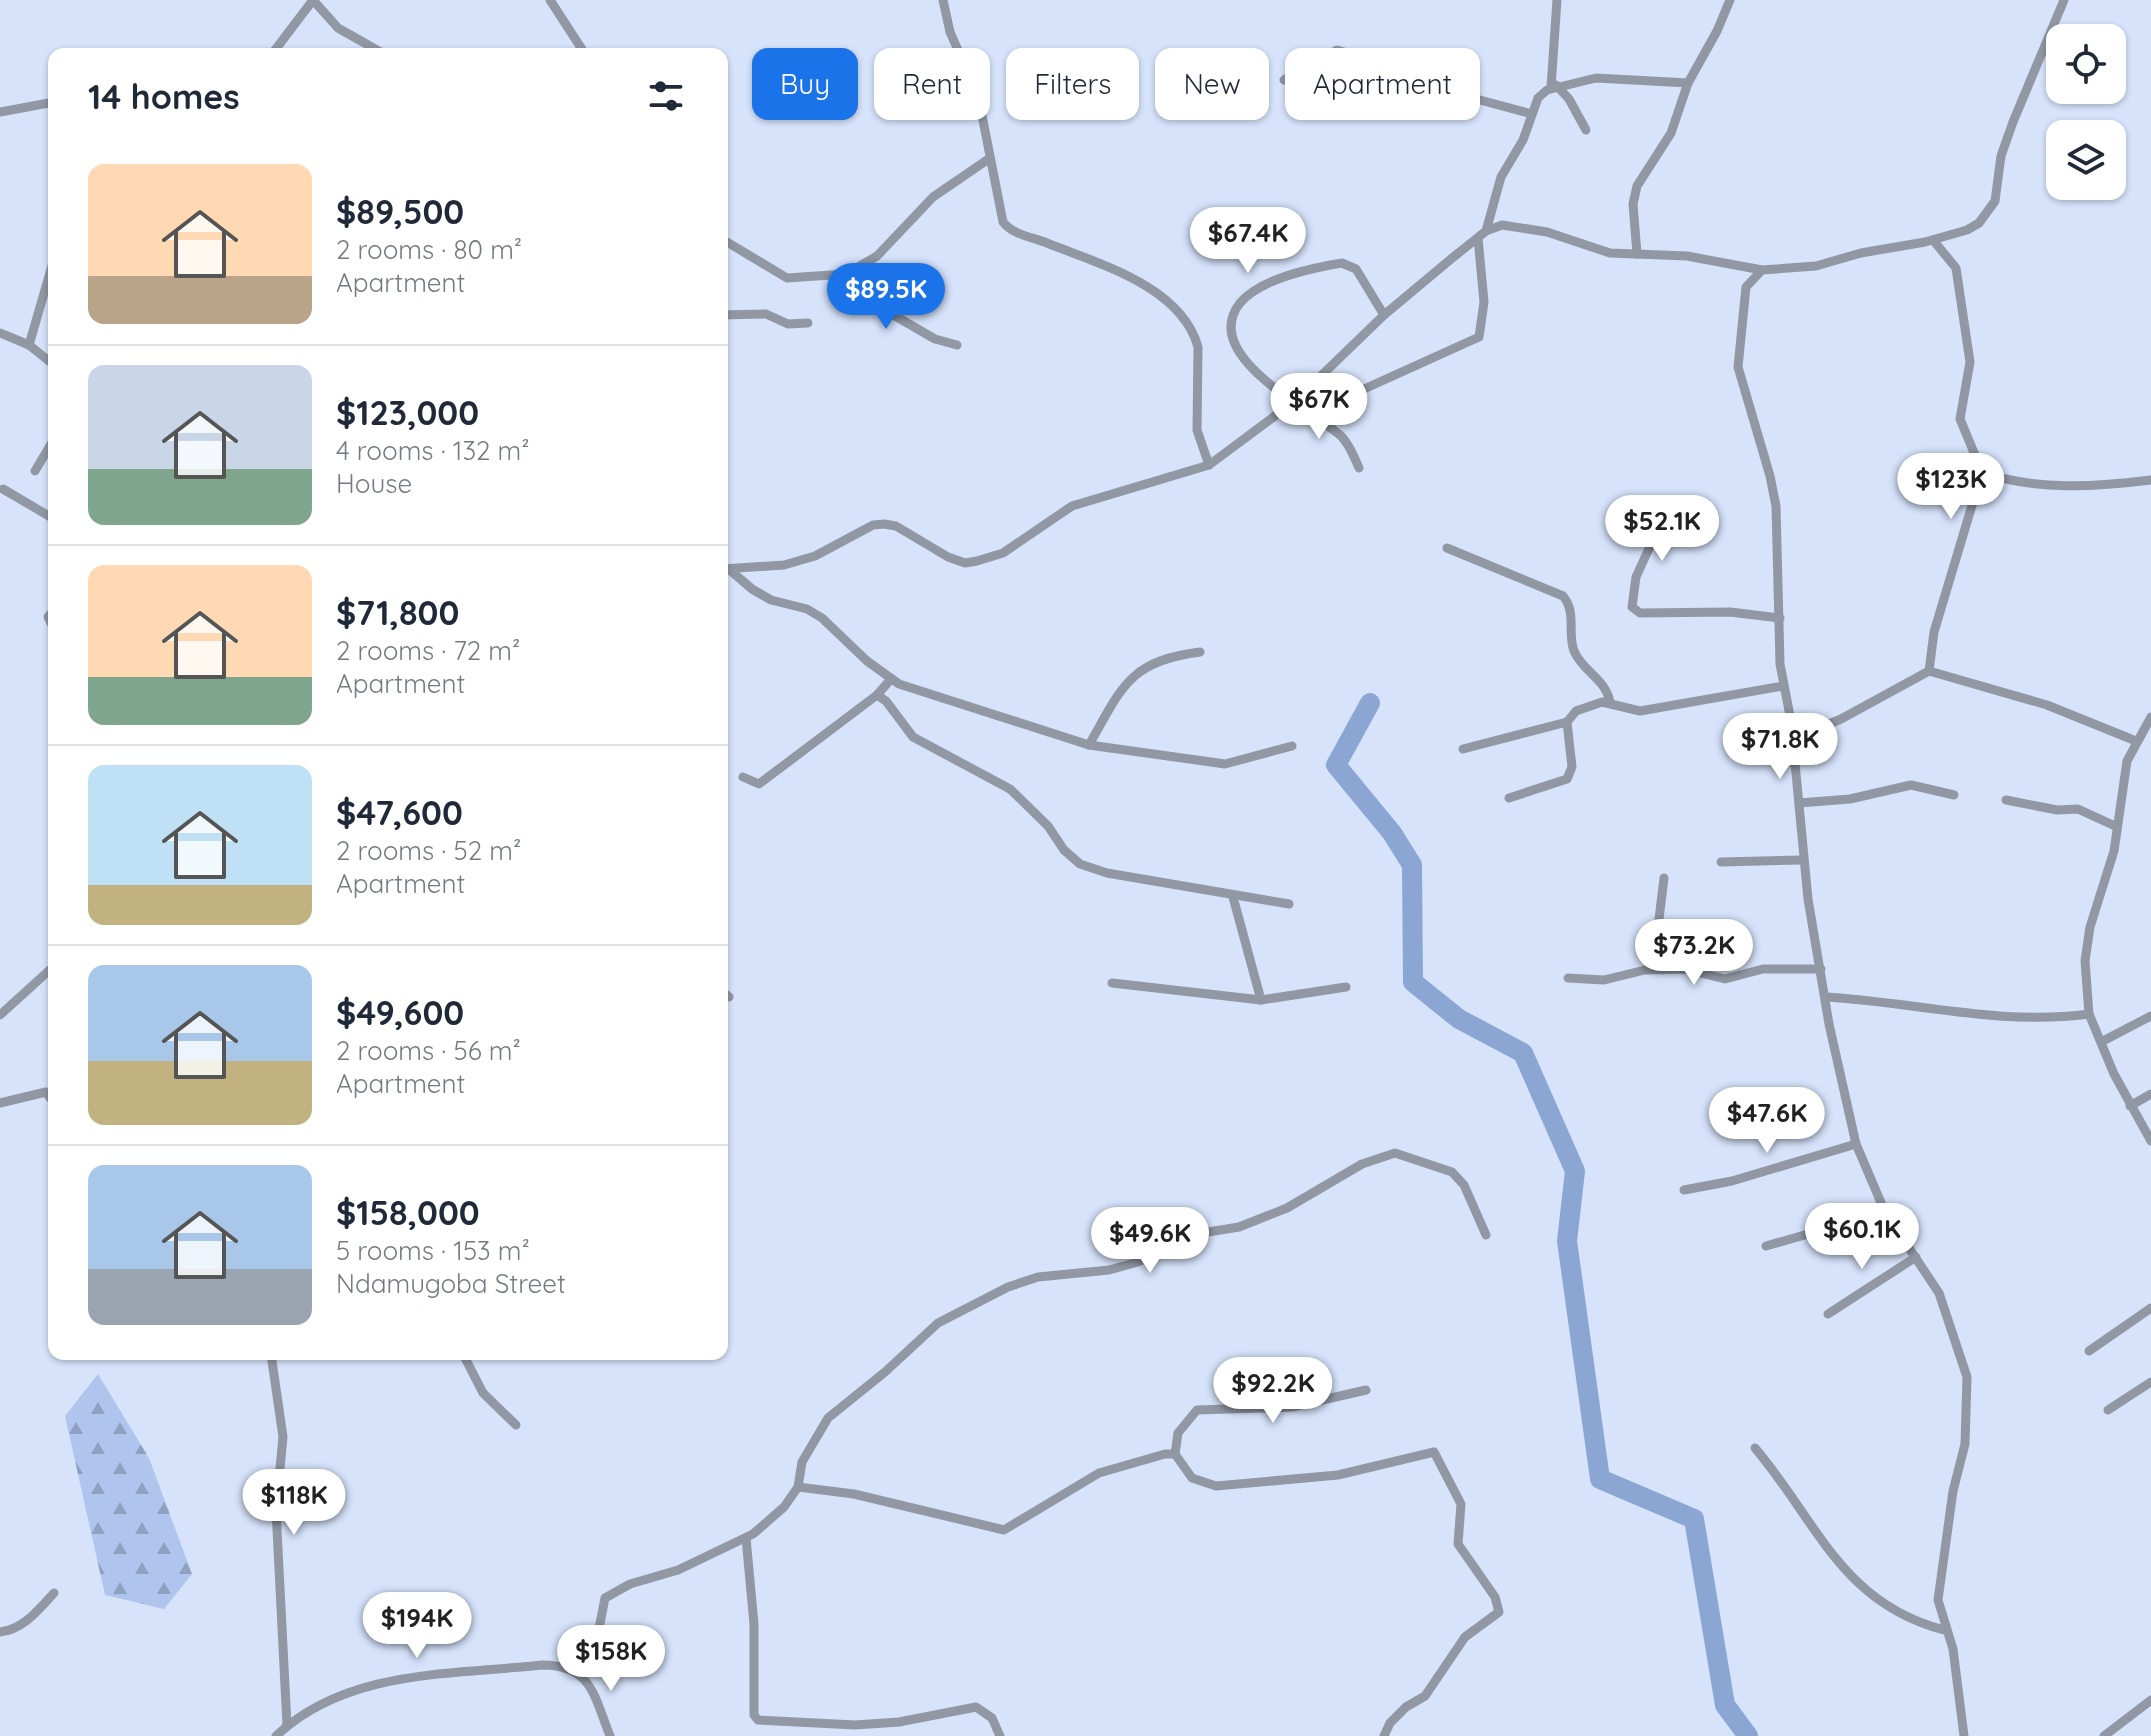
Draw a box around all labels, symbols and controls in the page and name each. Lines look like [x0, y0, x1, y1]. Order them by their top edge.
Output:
map controls [2046, 24, 2126, 200]
button: locate [2046, 24, 2126, 104]
chip: Buy [752, 48, 858, 120]
chip: Rent [874, 48, 990, 120]
chip: Filters [1006, 48, 1139, 120]
chip: New [1155, 48, 1269, 120]
chip: Apartment [1285, 48, 1480, 120]
icon: filters [644, 74, 688, 118]
text: 14 homes [88, 75, 240, 118]
button: layers [2046, 120, 2126, 200]
text: $89,500 [336, 190, 464, 233]
icon: home [152, 196, 248, 292]
pin: $67.4K [1183, 207, 1313, 275]
text: $67.4K [1208, 216, 1288, 249]
text: 2 rooms · 80 m² [336, 233, 522, 266]
pin: $89.5K [821, 263, 951, 331]
text: Apartment [336, 266, 465, 299]
text: $89.5K [845, 272, 927, 305]
pin: $67K [1272, 373, 1366, 441]
text: $67K [1288, 382, 1350, 415]
text: $123,000 [336, 391, 479, 434]
icon: home [152, 397, 248, 493]
text: 4 rooms · 132 m² [336, 434, 530, 467]
pin: $123K [1895, 453, 2007, 521]
text: $123K [1915, 462, 1987, 495]
text: House [336, 467, 412, 500]
pin: $52.1K [1597, 495, 1727, 563]
text: $52.1K [1623, 504, 1701, 537]
text: $71,800 [336, 591, 459, 634]
icon: home [152, 597, 248, 693]
text: 2 rooms · 72 m² [336, 634, 520, 667]
text: Apartment [336, 667, 465, 700]
pin: $71.8K [1715, 713, 1845, 781]
text: $71.8K [1741, 722, 1819, 755]
text: $47,600 [336, 791, 463, 834]
icon: home [152, 797, 248, 893]
text: 2 rooms · 52 m² [336, 834, 521, 867]
text: Apartment [336, 867, 465, 900]
pin: $73.2K [1629, 919, 1759, 987]
text: $73.2K [1653, 928, 1735, 961]
text: $49,600 [336, 991, 464, 1034]
icon: home [152, 997, 248, 1093]
text: 2 rooms · 56 m² [336, 1034, 521, 1067]
text: Apartment [336, 1067, 465, 1100]
pin: $47.6K [1702, 1087, 1832, 1155]
text: $47.6K [1727, 1096, 1807, 1129]
text: $158,000 [336, 1191, 480, 1234]
icon: home [152, 1197, 248, 1293]
pin: $60.1K [1797, 1203, 1927, 1271]
pin: $49.6K [1085, 1207, 1215, 1275]
text: $60.1K [1823, 1212, 1901, 1245]
text: $49.6K [1109, 1216, 1191, 1249]
text: 5 rooms · 153 m² [336, 1234, 530, 1267]
text: Ndamugoba Street [336, 1267, 566, 1300]
pin: $92.2K [1208, 1357, 1338, 1425]
text: $92.2K [1231, 1366, 1315, 1399]
pin: $118K [238, 1469, 350, 1537]
text: $118K [260, 1478, 328, 1511]
pin: $194K [361, 1592, 473, 1660]
text: $194K [381, 1601, 453, 1634]
pin: $158K [555, 1625, 667, 1693]
text: $158K [575, 1634, 647, 1667]

